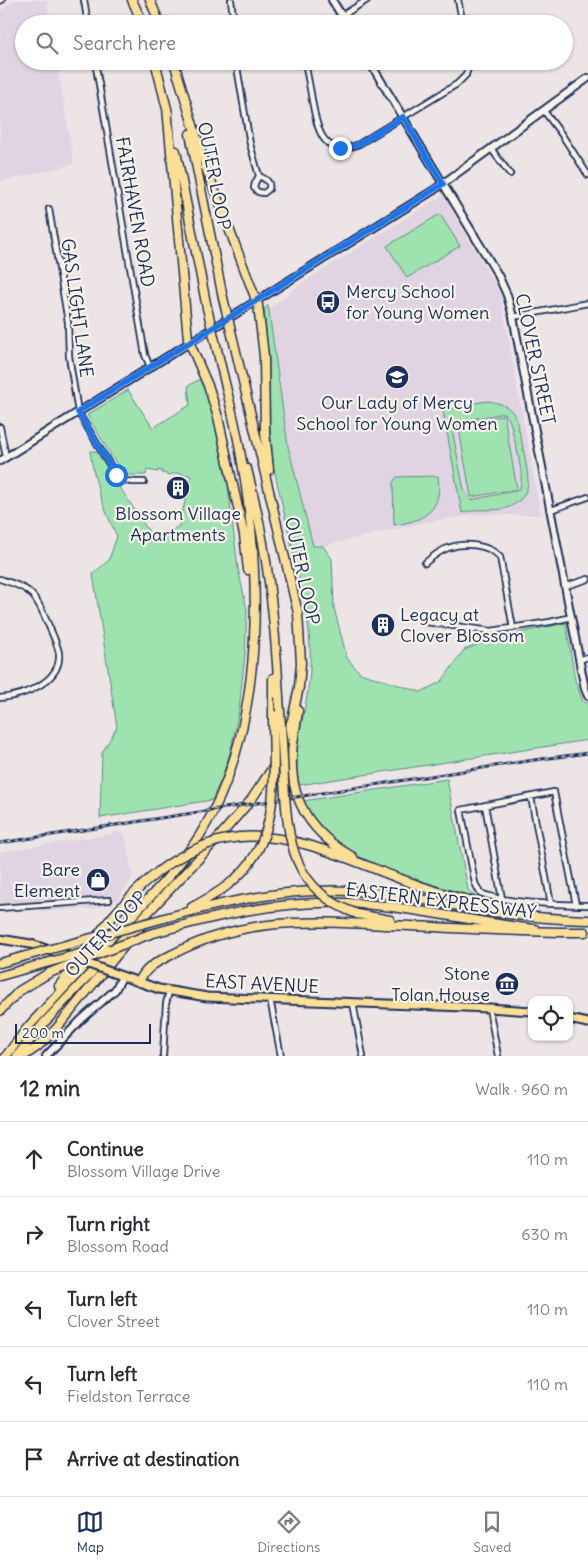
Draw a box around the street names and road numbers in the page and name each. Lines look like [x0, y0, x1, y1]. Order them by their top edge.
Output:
street label: OUTER LOOP [193, 120, 236, 232]
street label: FAIRHAVEN ROAD [111, 135, 160, 289]
street label: GAS LIGHT LANE [56, 237, 99, 379]
street label: CLOVER STREET [510, 291, 561, 427]
street label: OUTER LOOP [280, 515, 325, 627]
street label: EASTERN EXPRESSWAY [345, 877, 538, 924]
street label: OUTER LOOP [60, 886, 152, 982]
street label: EAST AVENUE [205, 969, 320, 998]

